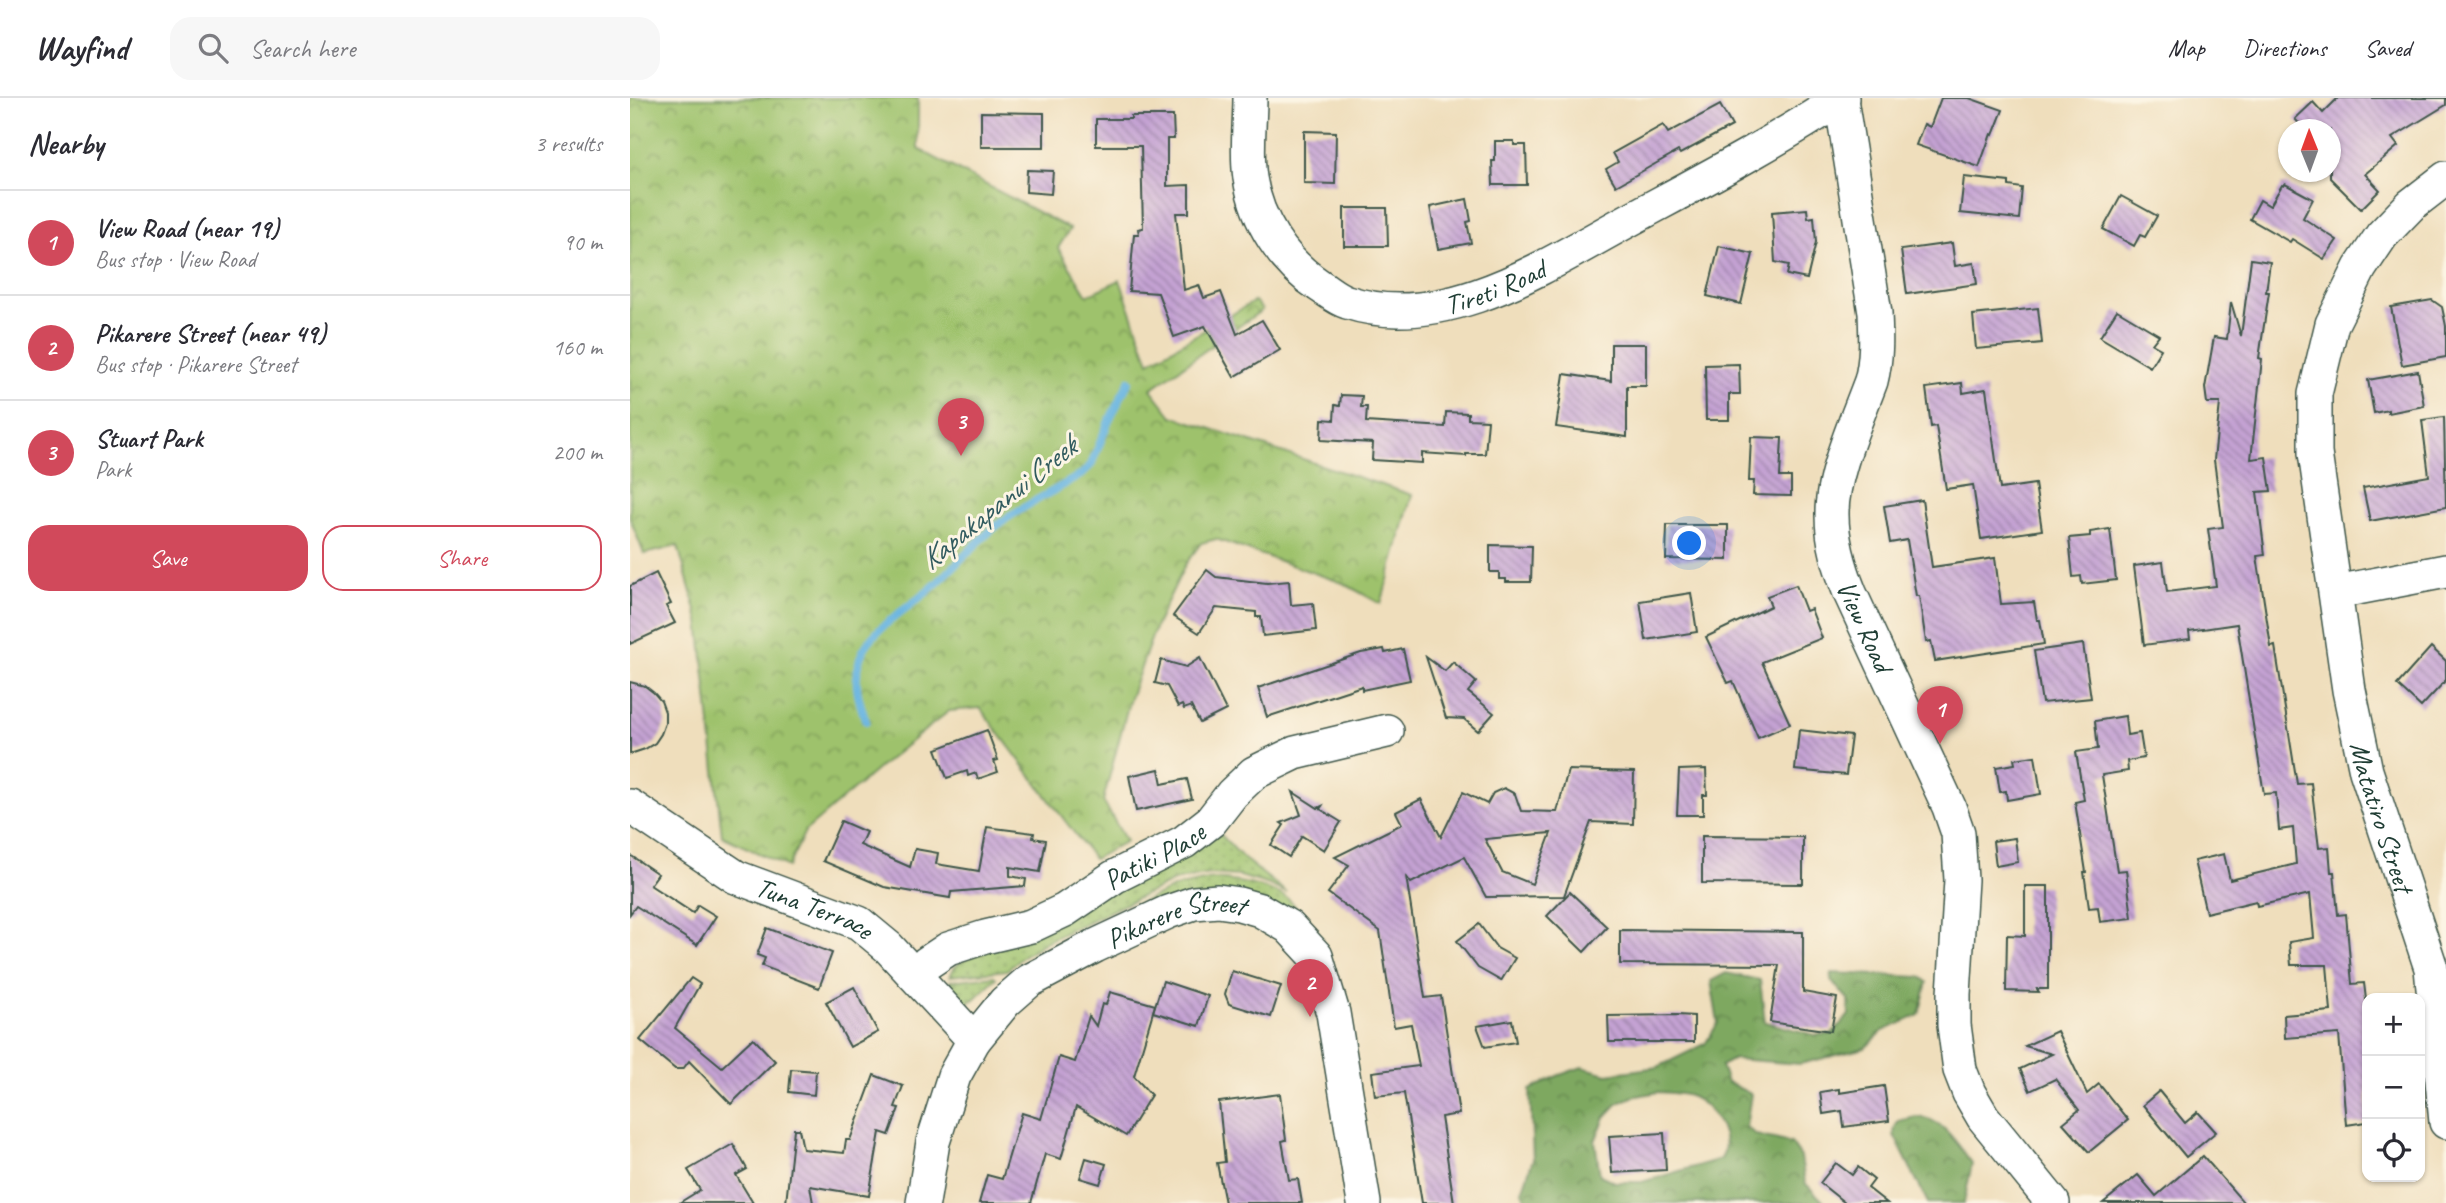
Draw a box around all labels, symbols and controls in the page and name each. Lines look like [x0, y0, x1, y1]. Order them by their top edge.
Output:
search box [170, 17, 660, 80]
text: Wayfind [35, 27, 128, 69]
icon: search [194, 29, 232, 67]
text: Search here [250, 32, 356, 65]
text: Map [2168, 33, 2205, 63]
text: Directions [2243, 33, 2326, 63]
text: Saved [2364, 33, 2411, 63]
north arrow [2278, 119, 2341, 182]
text: Nearby [28, 125, 104, 163]
text: 3 results [535, 129, 602, 158]
text: View Road (near 19) [95, 212, 279, 245]
text: 1 [46, 228, 56, 257]
text: 90 m [563, 228, 602, 257]
text: Bus stop · View Road [95, 245, 256, 274]
street label: Tireti Road [1441, 250, 1555, 322]
text: Pikarere Street (near 49) [95, 317, 326, 350]
text: 2 [46, 333, 56, 362]
text: 160 m [553, 333, 602, 362]
text: Bus stop · Pikarere Street [95, 350, 297, 379]
pin: 3 [938, 398, 984, 456]
text: Stuart Park [95, 422, 203, 455]
water label: Kapakapanui Creek [912, 424, 1089, 578]
text: 3 [46, 438, 56, 467]
text: 200 m [553, 438, 602, 467]
text: Park [95, 455, 131, 484]
button: Save [28, 525, 308, 591]
button: Share [322, 525, 602, 591]
your location [1672, 526, 1706, 560]
street label: View Road [1829, 576, 1903, 681]
pin: 1 [1917, 686, 1963, 744]
street label: Matatiro Street [2342, 739, 2423, 900]
street label: Patiki Place [1096, 814, 1214, 897]
street label: Tuna Terrace [751, 869, 883, 947]
street label: Pikarere Street [1101, 884, 1254, 956]
pin: 2 [1287, 959, 1333, 1017]
map controls [2362, 993, 2425, 1182]
button: + [2362, 993, 2425, 1056]
button: − [2362, 1056, 2425, 1119]
button: locate [2362, 1119, 2425, 1182]

